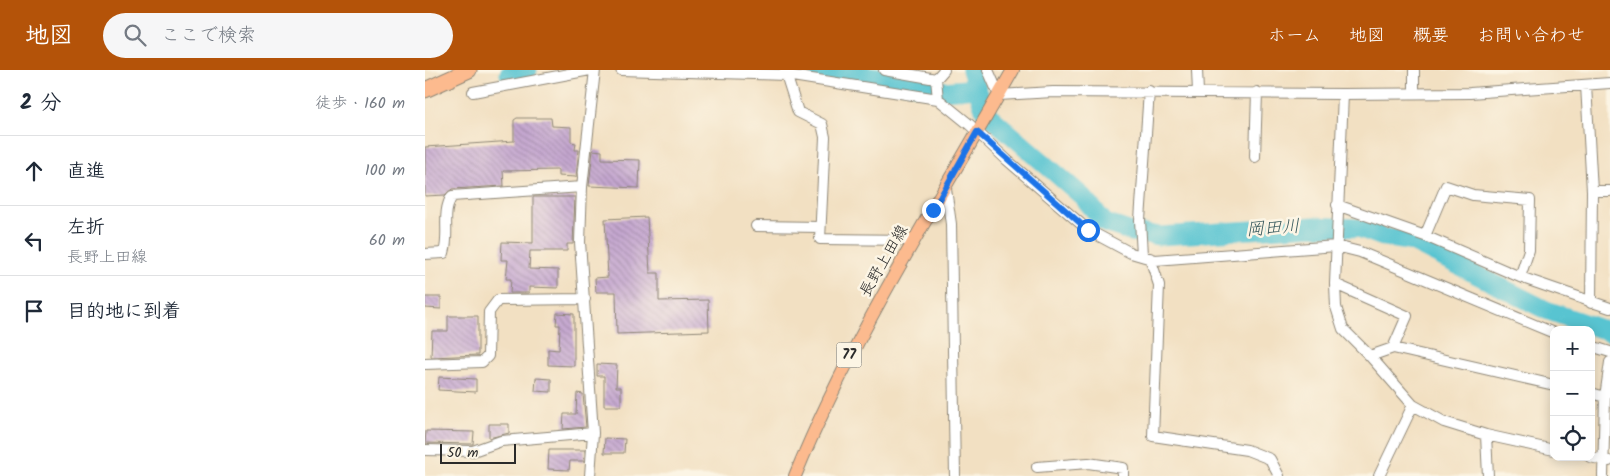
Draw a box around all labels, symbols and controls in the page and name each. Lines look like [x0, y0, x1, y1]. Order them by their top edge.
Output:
search box [103, 13, 453, 58]
text: 地図 [25, 17, 73, 56]
icon: search [121, 21, 149, 49]
text: ここで検索 [161, 21, 256, 51]
text: ホーム [1268, 22, 1321, 51]
text: 地図 [1349, 22, 1385, 51]
text: 概要 [1413, 22, 1449, 51]
text: お問い合わせ [1477, 22, 1585, 51]
text: 2 分 [20, 87, 61, 120]
text: 徒歩 · 160 m [315, 91, 405, 116]
icon: ahead [20, 157, 48, 185]
text: 直進 [67, 157, 105, 187]
text: 100 m [365, 158, 405, 183]
route end [922, 199, 945, 222]
text: 左折 [67, 213, 105, 243]
water label: 岡田川 [1245, 213, 1301, 245]
route start [1077, 219, 1100, 242]
street label: 長野上田線 [853, 220, 915, 302]
icon: left [20, 227, 48, 255]
text: 60 m [369, 228, 405, 253]
text: 長野上田線 [67, 245, 147, 270]
icon: arrive [20, 297, 48, 325]
text: 目的地に到着 [67, 297, 181, 327]
map controls [1550, 326, 1595, 461]
button: + [1550, 326, 1595, 371]
road number: 77 [837, 342, 861, 368]
button: − [1550, 371, 1595, 416]
button: locate [1550, 416, 1595, 461]
scale bar [440, 441, 516, 464]
text: 50 m [447, 442, 478, 464]

